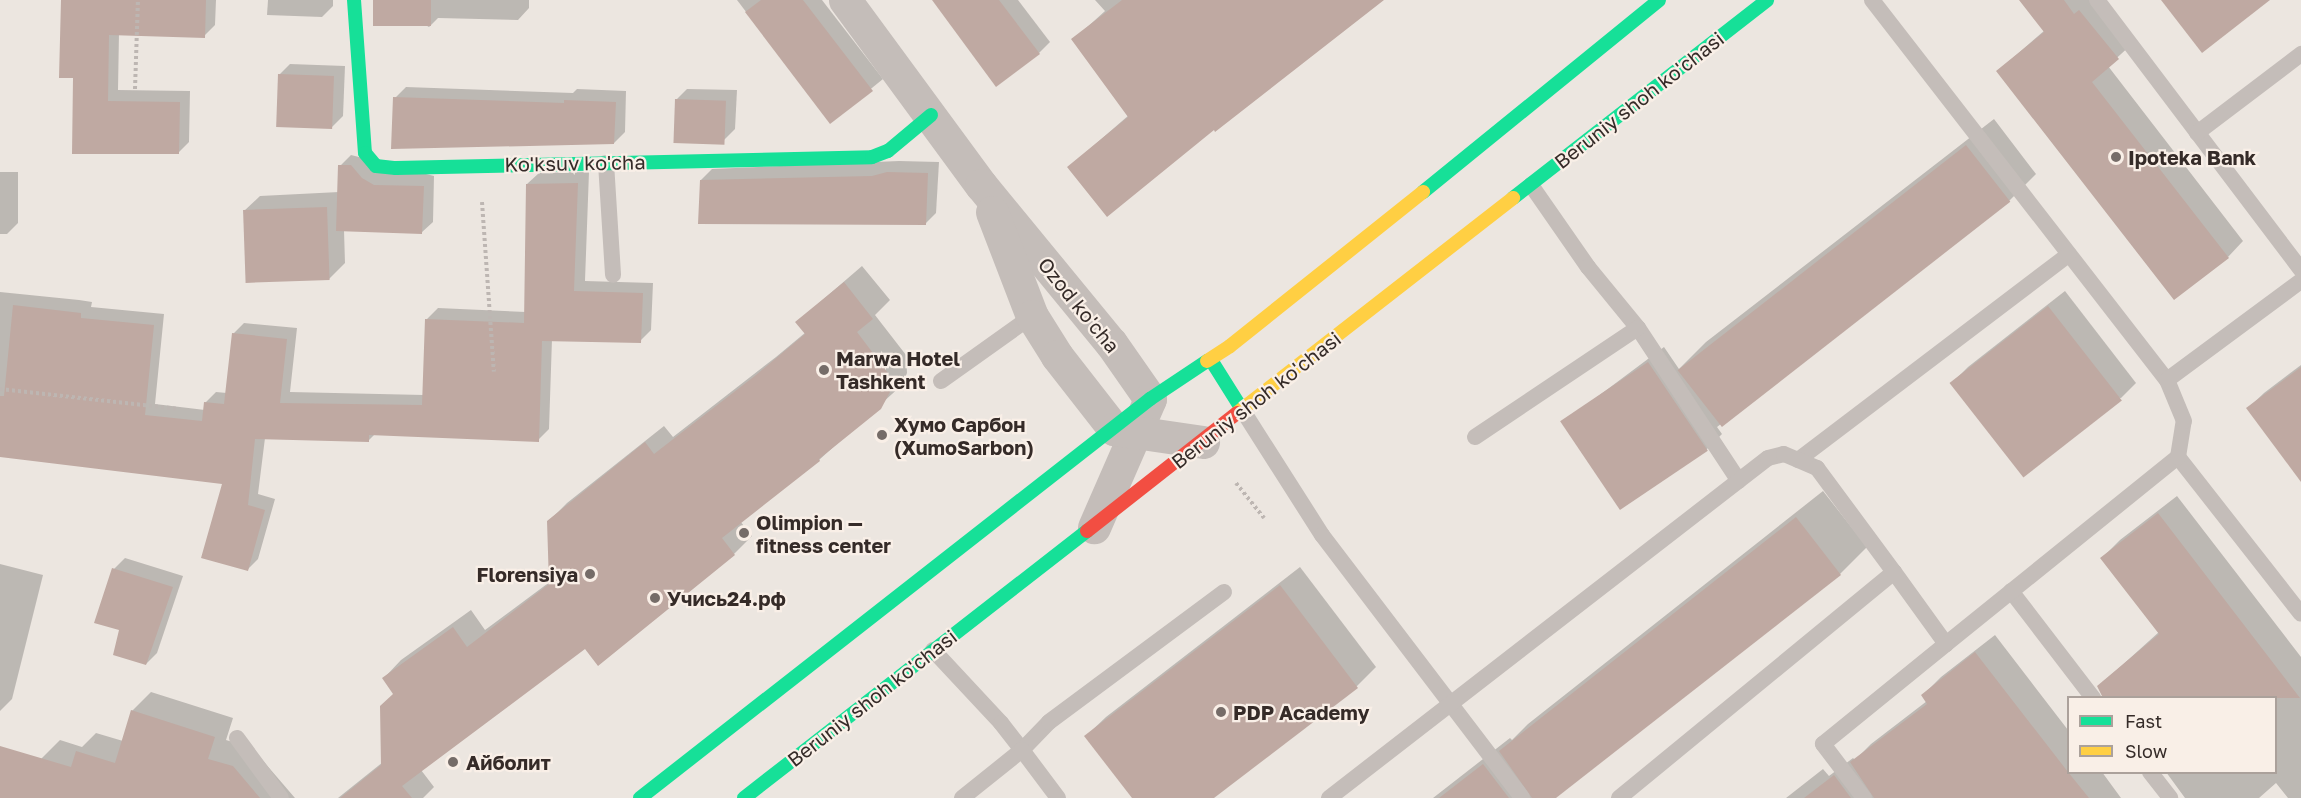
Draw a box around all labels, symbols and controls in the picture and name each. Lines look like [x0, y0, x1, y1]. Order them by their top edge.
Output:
street label: Beruniy shoh ko'chasi [1550, 26, 1728, 174]
place label: Ipoteka Bank [2128, 145, 2256, 169]
street label: Ko'ksuv ko'cha [504, 150, 646, 176]
marker: Ipoteka Bank [2109, 150, 2123, 164]
street label: Ozod ko'cha [1033, 253, 1125, 357]
street label: Beruniy shoh ko'chasi [1167, 326, 1345, 474]
place label: Marwa Hotel Tashkent [836, 346, 960, 393]
marker: Marwa Hotel Tashkent [817, 363, 831, 377]
place label: Хумо Сарбон (XumoSarbon) [894, 412, 1034, 459]
marker: Хумо Сарбон (XumoSarbon) [875, 428, 889, 442]
place label: Olimpion — fitness center [756, 510, 891, 557]
marker: Olimpion — fitness center [737, 526, 751, 540]
place label: Florensiya [477, 562, 578, 586]
marker: Florensiya [583, 567, 597, 581]
place label: Учись24.рф [667, 586, 786, 610]
marker: Учись24.рф [648, 591, 662, 605]
street label: Beruniy shoh ko'chasi [783, 624, 961, 772]
legend [2067, 696, 2277, 774]
place label: PDP Academy [1233, 700, 1369, 724]
marker: PDP Academy [1214, 705, 1228, 719]
text: Fast [2125, 710, 2162, 732]
text: Slow [2125, 740, 2167, 762]
place label: Айболит [466, 750, 551, 774]
marker: Айболит [444, 753, 462, 771]

